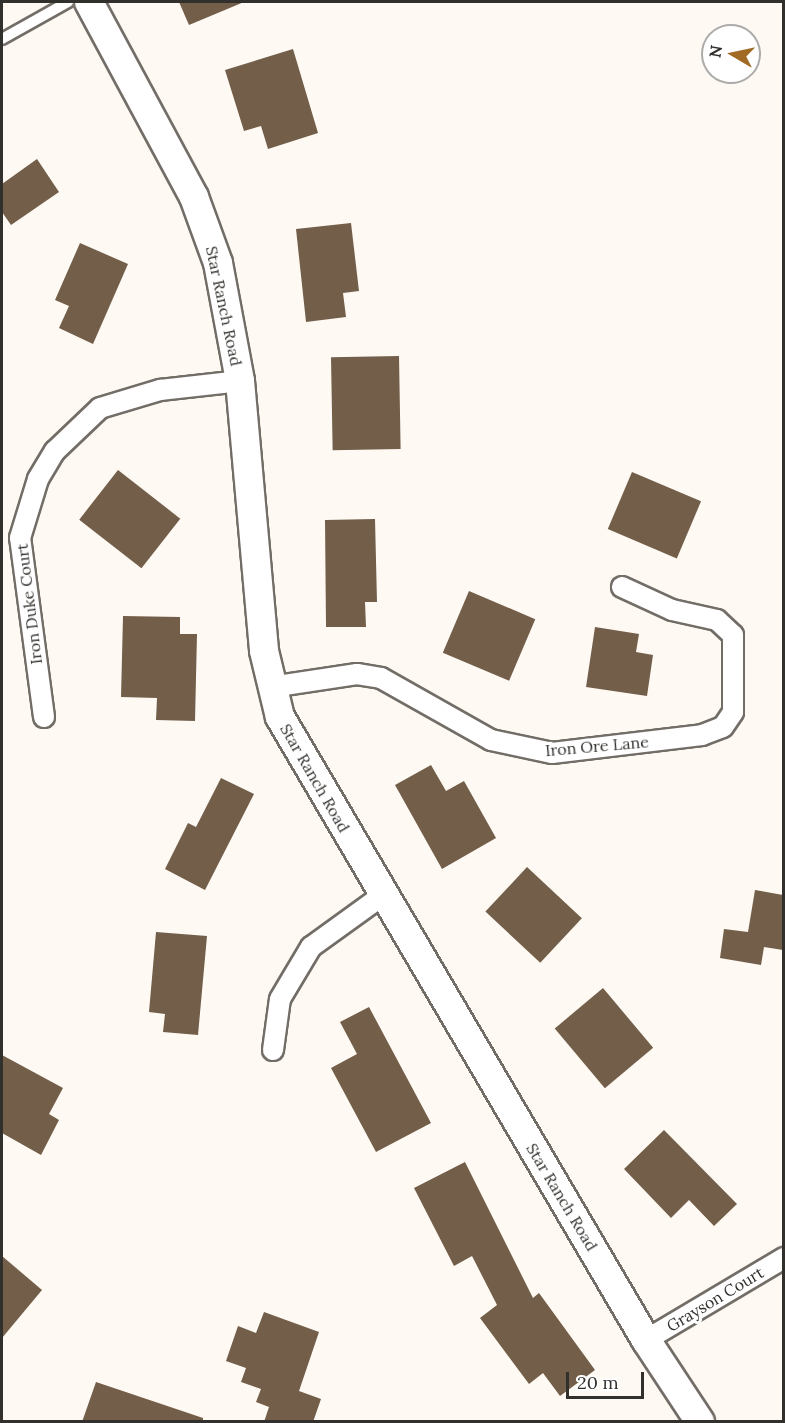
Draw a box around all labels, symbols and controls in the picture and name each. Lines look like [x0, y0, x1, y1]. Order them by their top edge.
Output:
north arrow [701, 24, 761, 84]
text: N [704, 44, 726, 59]
street label: Star Ranch Road [202, 244, 246, 368]
street label: Iron Duke Court [12, 543, 46, 665]
street label: Star Ranch Road [276, 720, 354, 836]
street label: Iron Ore Lane [544, 732, 650, 760]
street label: Star Ranch Road [522, 1140, 602, 1254]
street label: Grayson Court [663, 1263, 767, 1335]
scale bar [569, 1360, 647, 1398]
text: 20 m [577, 1371, 619, 1394]

